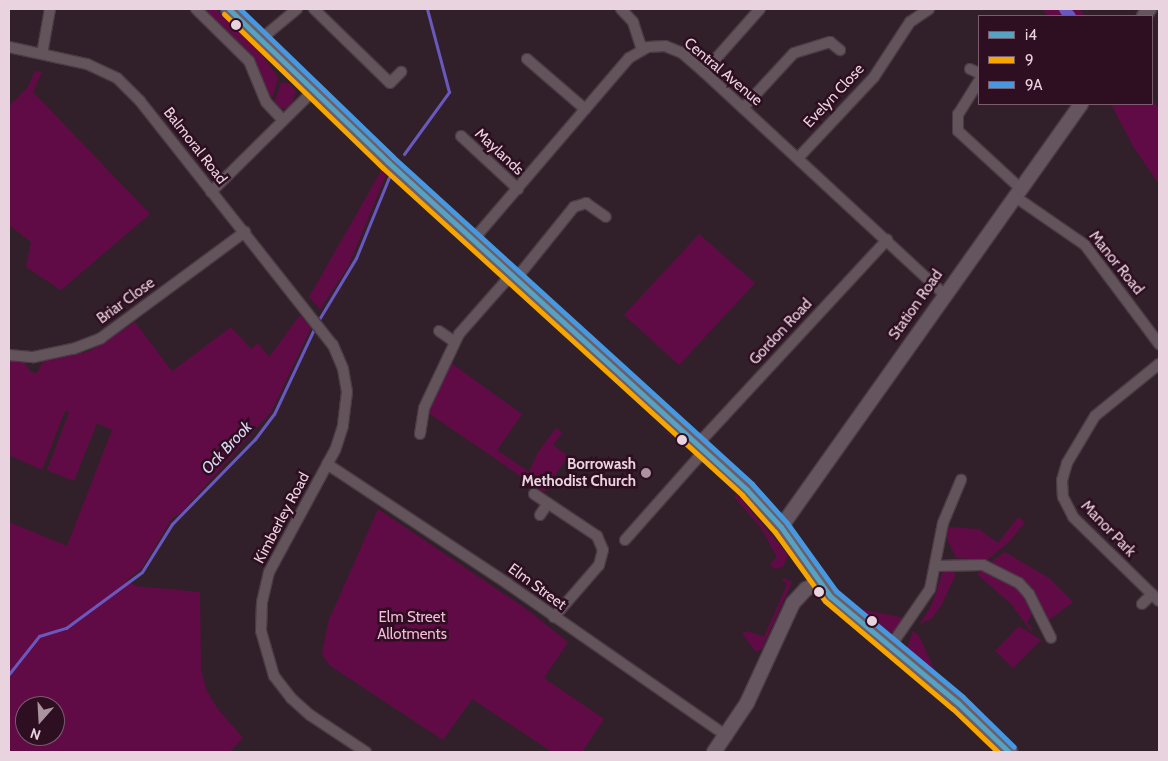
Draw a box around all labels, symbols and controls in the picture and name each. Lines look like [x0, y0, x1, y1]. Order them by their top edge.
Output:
legend [978, 15, 1153, 105]
unlabelled marker [231, 20, 241, 30]
text: i4 [1025, 26, 1037, 44]
street label: Central Avenue [680, 34, 766, 110]
text: 9 [1025, 51, 1034, 69]
street label: Evelyn Close [800, 60, 868, 132]
text: 9A [1025, 76, 1042, 94]
street label: Balmoral Road [159, 104, 231, 188]
street label: Maylands [471, 125, 527, 179]
street label: Manor Road [1085, 228, 1147, 298]
street label: Station Road [885, 266, 947, 344]
street label: Briar Close [94, 274, 158, 328]
street label: Gordon Road [746, 295, 816, 369]
water label: Ock Brook [198, 418, 256, 478]
unlabelled marker [677, 435, 687, 445]
place label: Borrowash Methodist Church [521, 455, 636, 490]
marker: Borrowash Methodist Church [640, 467, 652, 479]
street label: Kimberley Road [250, 469, 314, 567]
street label: Manor Park [1077, 497, 1139, 561]
street label: Elm Street [505, 560, 569, 614]
unlabelled marker [814, 587, 824, 597]
park label: Elm Street Allotments [377, 608, 447, 643]
unlabelled marker [867, 616, 877, 626]
north arrow [15, 696, 65, 746]
text: N [28, 724, 43, 744]

